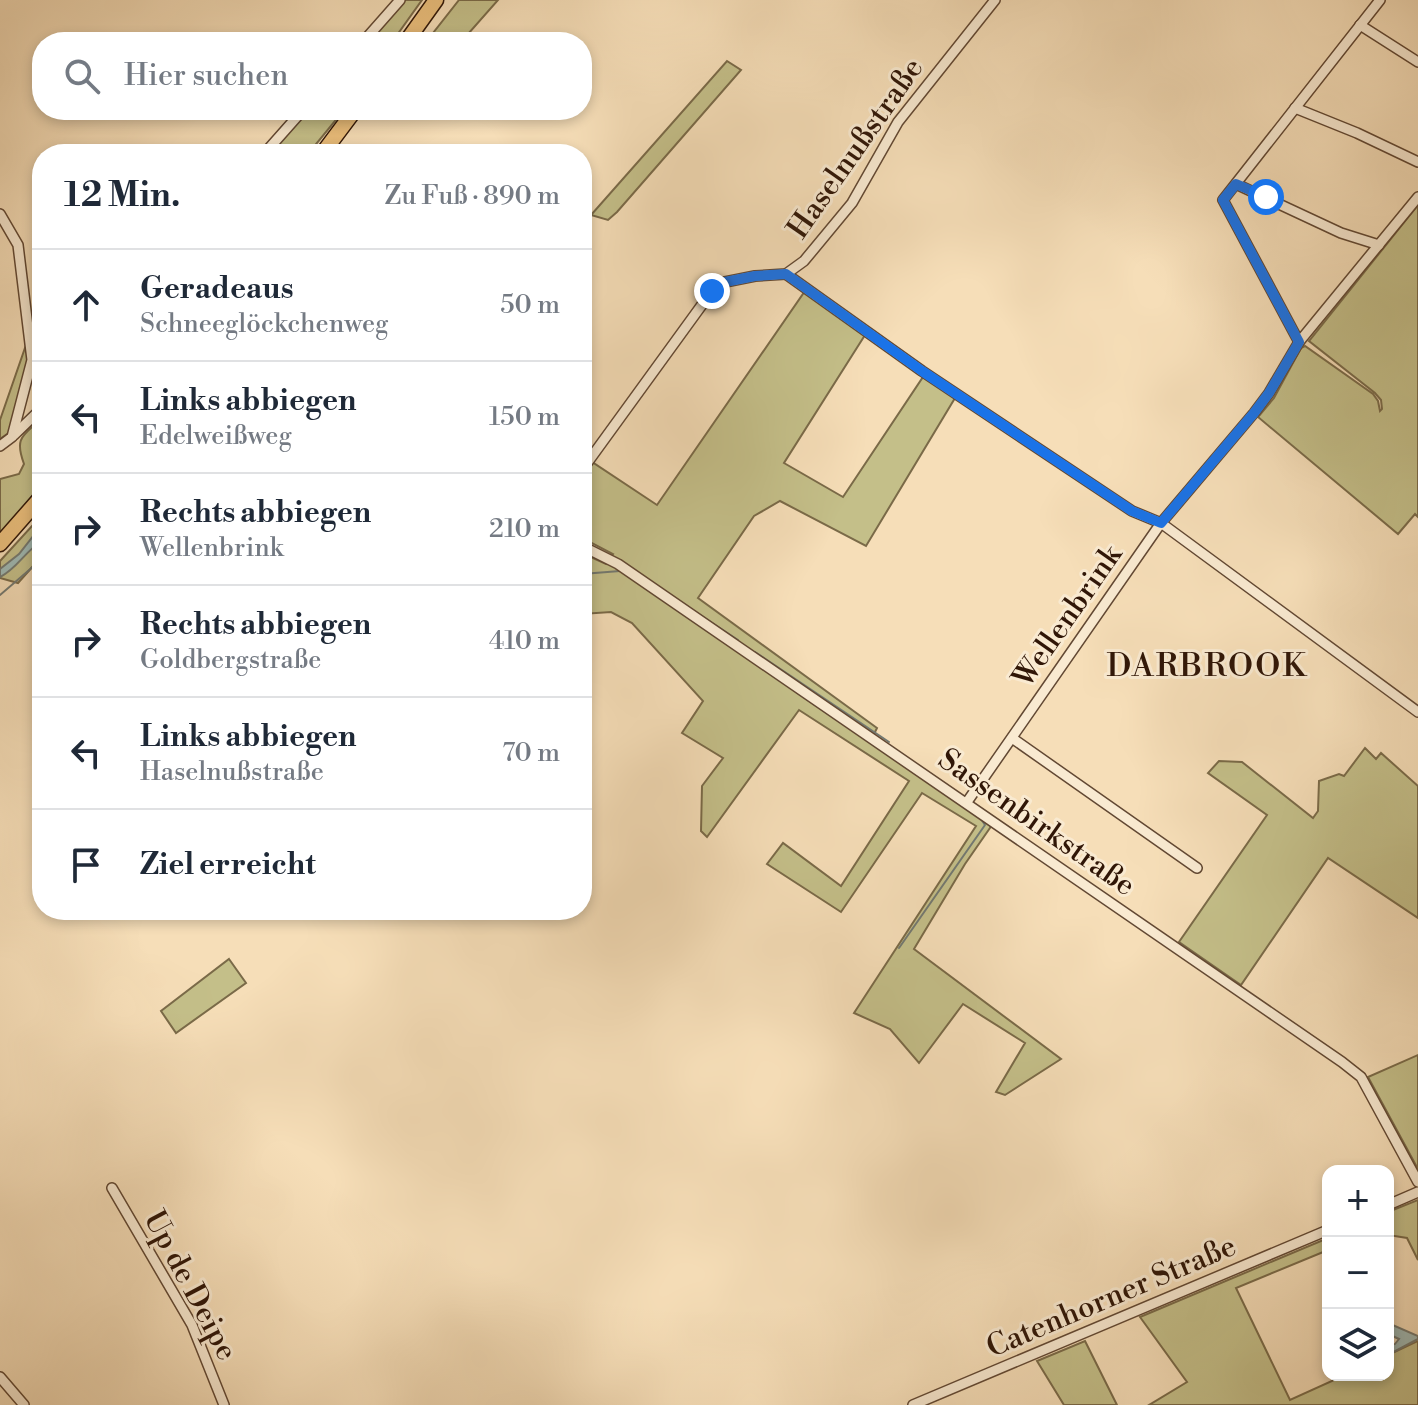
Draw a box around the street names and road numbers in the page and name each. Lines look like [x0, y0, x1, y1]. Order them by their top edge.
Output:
street label: Haselnußstraße [779, 51, 932, 246]
street label: Wellenbrink [1004, 537, 1132, 696]
street label: Sassenbirkstraße [930, 741, 1142, 905]
street label: Up de Deipe [135, 1204, 245, 1367]
street label: Catenhorner Straße [981, 1227, 1242, 1367]

